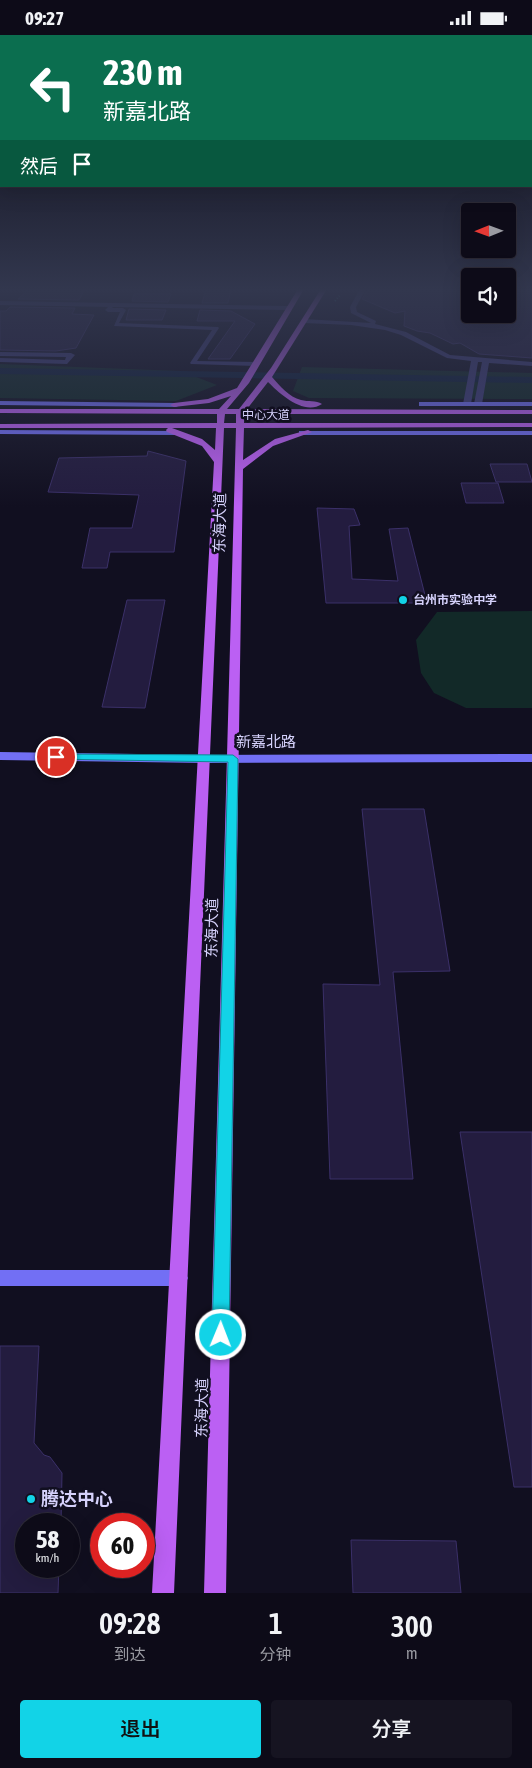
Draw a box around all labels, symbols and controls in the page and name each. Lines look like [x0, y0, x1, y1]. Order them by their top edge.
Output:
text: 09:27 [25, 7, 64, 29]
text: 230 m [103, 52, 182, 92]
icon: left [20, 55, 85, 120]
text: 新嘉北路 [103, 98, 191, 124]
icon: arrive [68, 150, 96, 178]
text: 然后 [20, 155, 58, 177]
north arrow [461, 203, 516, 257]
map controls [461, 203, 516, 323]
button: sound [461, 268, 516, 323]
street label: 中心大道 [242, 408, 290, 422]
street label: 东海大道 [210, 493, 229, 553]
place label: 台州市实验中学 [413, 593, 497, 607]
marker: 台州市实验中学 [397, 594, 409, 606]
street label: 新嘉北路 [236, 733, 296, 750]
pin [35, 736, 77, 778]
icon: arrive [42, 743, 70, 771]
street label: 东海大道 [202, 898, 221, 958]
position arrow [194, 1308, 246, 1360]
street label: 东海大道 [192, 1378, 211, 1438]
place label: 腾达中心 [41, 1488, 113, 1509]
marker: 腾达中心 [25, 1493, 37, 1505]
speed limit sign: 60 [90, 1513, 155, 1578]
text: 58 [36, 1525, 59, 1553]
text: km/h [36, 1551, 59, 1565]
text: 09:28 [99, 1606, 161, 1640]
text: 1 [269, 1606, 283, 1640]
text: 300 [391, 1609, 433, 1643]
text: m [406, 1644, 418, 1662]
text: 到达 [114, 1645, 146, 1663]
text: 分钟 [260, 1645, 292, 1663]
button: 退出 [20, 1700, 261, 1758]
button: 分享 [271, 1700, 512, 1758]

